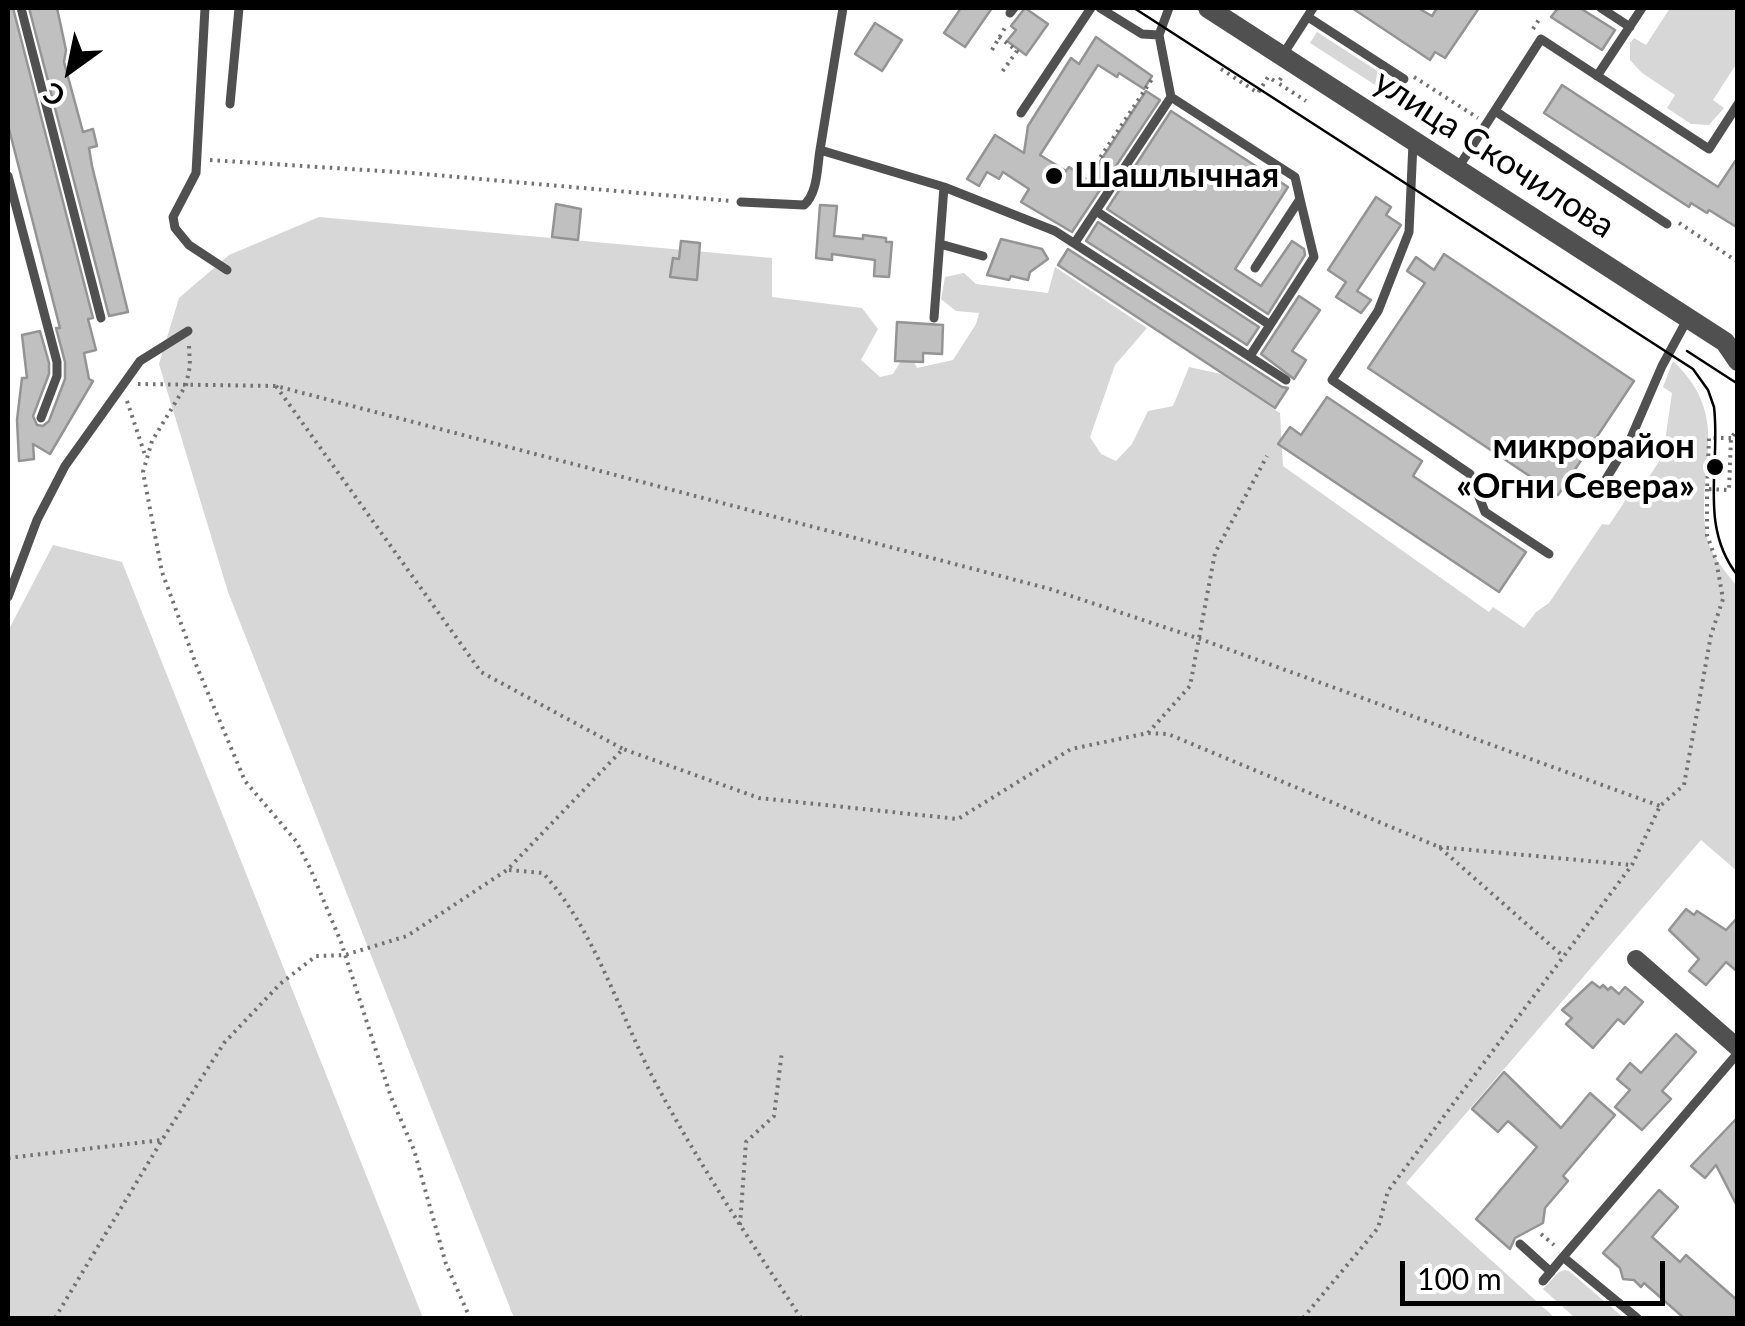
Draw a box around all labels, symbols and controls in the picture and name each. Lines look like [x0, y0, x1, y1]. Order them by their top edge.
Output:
north arrow [20, 20, 120, 120]
street label: улица Скочилова [1366, 61, 1622, 247]
text: С [37, 76, 71, 114]
place label: Шашлычная [1074, 155, 1279, 197]
marker: Шашлычная [1043, 165, 1065, 187]
place label: микрорайон «Огни Севера» [1456, 426, 1695, 508]
marker: микрорайон «Огни Севера» [1704, 456, 1726, 478]
scale bar [1405, 1241, 1670, 1303]
text: 100 m [1417, 1260, 1502, 1296]

